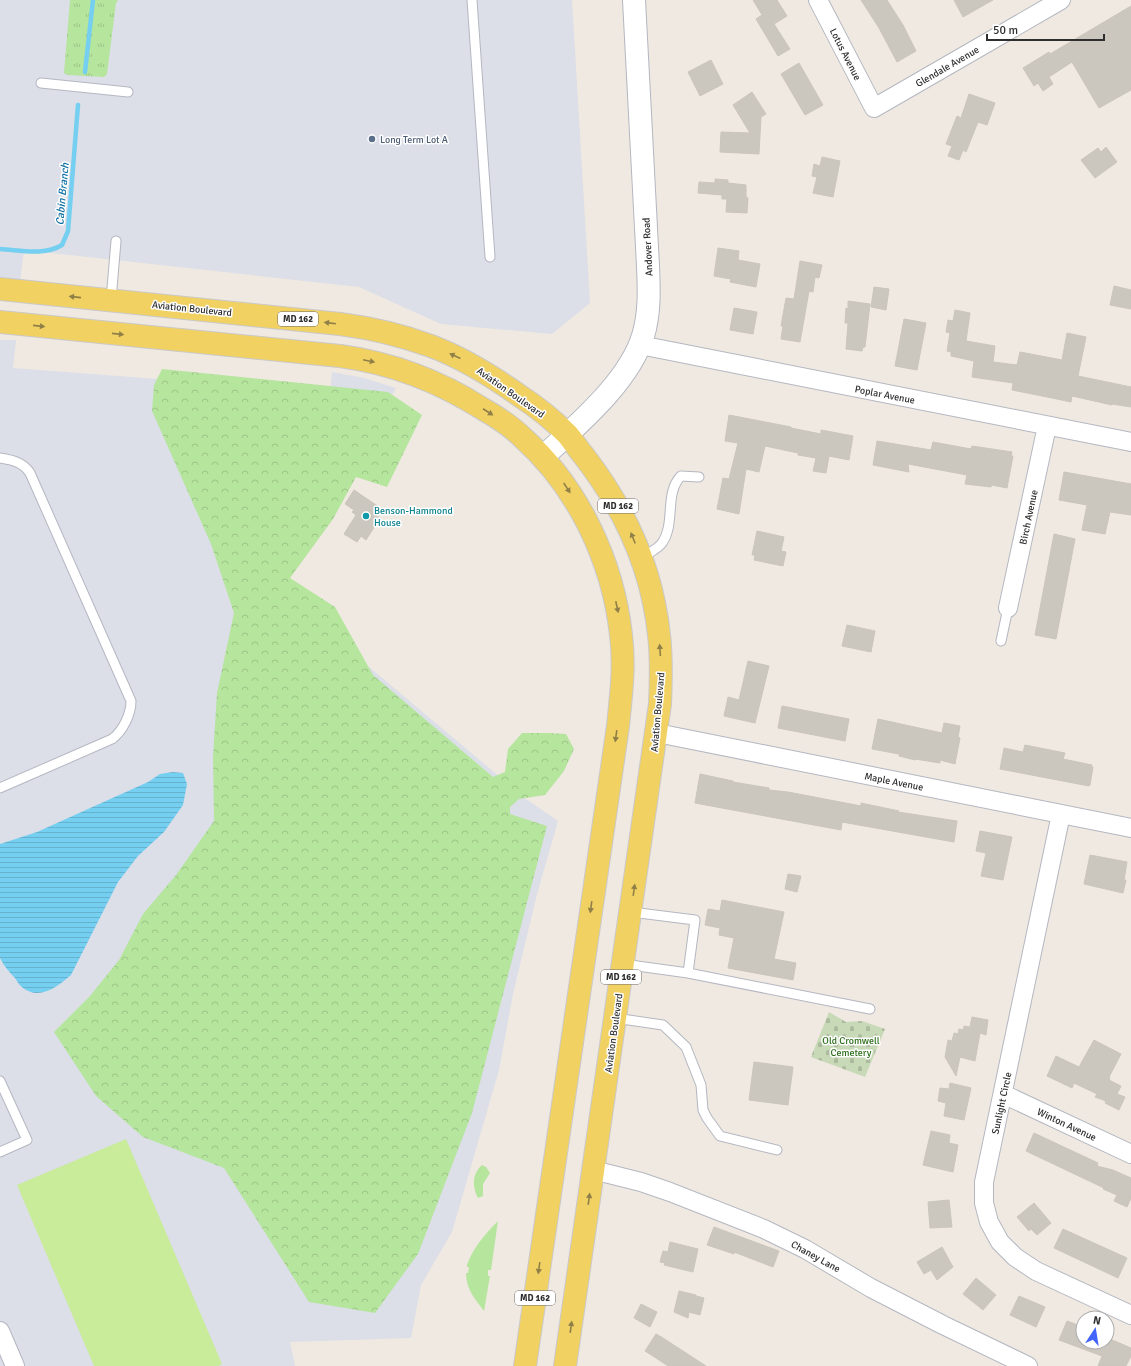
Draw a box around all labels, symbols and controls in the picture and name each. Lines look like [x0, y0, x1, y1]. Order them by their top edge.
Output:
scale bar [987, 16, 1104, 42]
text: 50 m [993, 23, 1018, 38]
street label: Lotus Avenue [827, 26, 863, 83]
street label: Glendale Avenue [914, 44, 981, 90]
marker: Long Term Lot A [367, 134, 377, 144]
place label: Long Term Lot A [380, 134, 448, 146]
water label: Cabin Branch [53, 161, 72, 226]
street label: Andover Road [640, 217, 656, 277]
one-way arrow [69, 294, 82, 300]
street label: Aviation Boulevard [151, 299, 232, 319]
road number: MD 162 [278, 312, 318, 326]
one-way arrow [324, 319, 336, 326]
one-way arrow [33, 323, 45, 329]
one-way arrow [112, 331, 124, 337]
one-way arrow [449, 353, 461, 359]
one-way arrow [363, 358, 375, 364]
street label: Aviation Boulevard [474, 365, 547, 421]
street label: Poplar Avenue [854, 383, 916, 407]
one-way arrow [483, 408, 493, 416]
one-way arrow [563, 482, 570, 494]
street label: Birch Avenue [1017, 489, 1041, 546]
road number: MD 162 [598, 499, 638, 513]
place label: Benson-Hammond House [374, 505, 453, 529]
marker: Benson-Hammond House [361, 511, 371, 521]
one-way arrow [630, 531, 636, 543]
one-way arrow [614, 601, 620, 613]
one-way arrow [657, 643, 663, 656]
street label: Aviation Boulevard [649, 672, 667, 753]
one-way arrow [613, 730, 619, 742]
street label: Maple Avenue [863, 770, 924, 794]
one-way arrow [631, 884, 637, 896]
one-way arrow [588, 900, 594, 913]
road number: MD 162 [601, 970, 641, 984]
street label: Aviation Boulevard [602, 993, 626, 1074]
park label: Old Cromwell Cemetery [822, 1035, 880, 1059]
street label: Sunlight Circle [990, 1071, 1014, 1135]
street label: Winton Avenue [1035, 1106, 1098, 1144]
one-way arrow [586, 1193, 592, 1205]
street label: Chaney Lane [789, 1238, 842, 1275]
one-way arrow [536, 1262, 542, 1274]
road number: MD 162 [515, 1291, 555, 1305]
north arrow [1075, 1310, 1115, 1350]
text: N [1092, 1314, 1102, 1328]
one-way arrow [568, 1321, 574, 1333]

